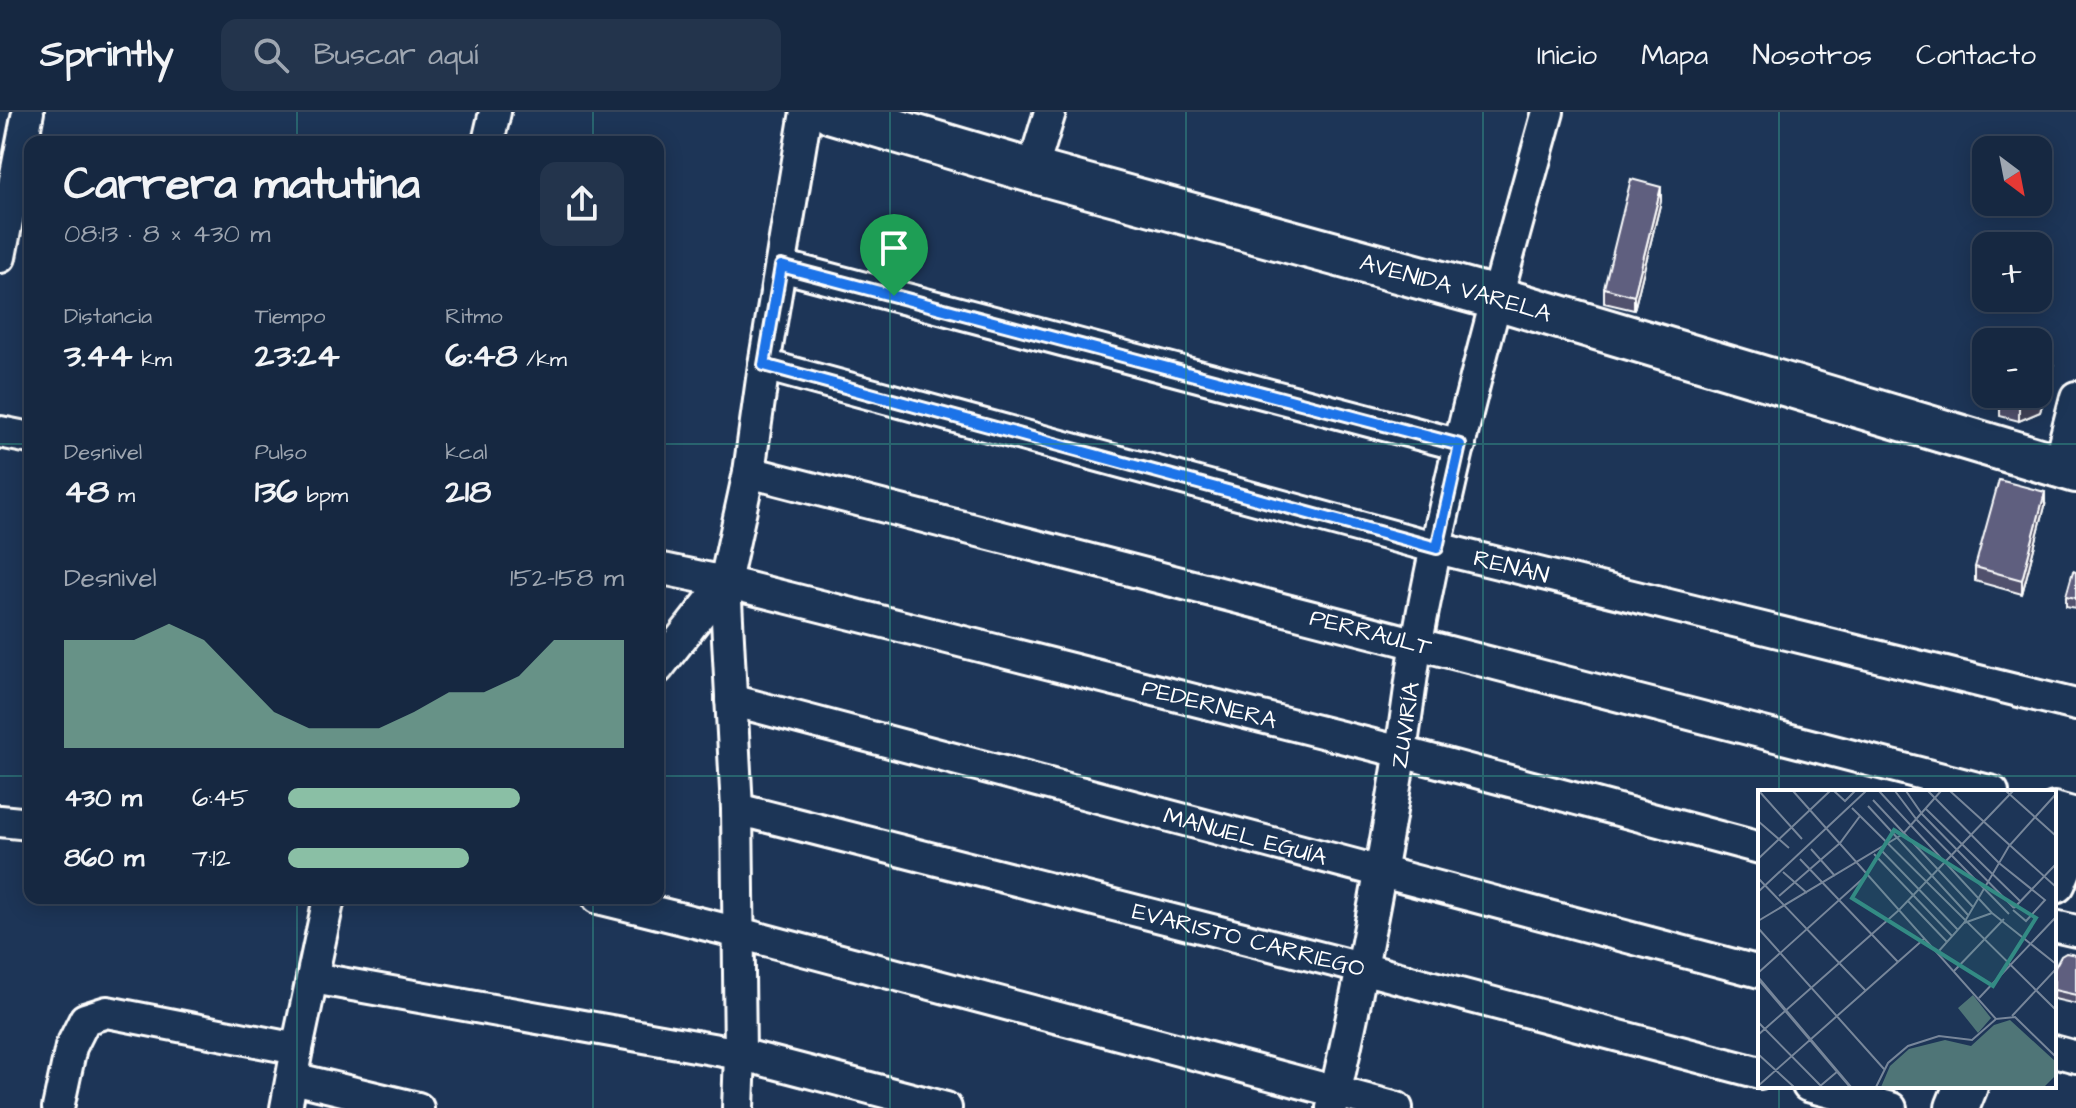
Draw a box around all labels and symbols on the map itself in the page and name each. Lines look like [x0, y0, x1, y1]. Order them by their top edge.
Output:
north arrow [1972, 136, 2052, 216]
pin [860, 214, 928, 296]
street label: AVENIDA VARELA [1356, 246, 1555, 332]
street label: RENÁN [1470, 542, 1552, 593]
street label: PERRAULT [1306, 601, 1435, 665]
street label: PEDERNERA [1138, 671, 1280, 738]
street label: ZUVIRÍA [1382, 680, 1429, 771]
inset map [1758, 790, 2056, 1088]
street label: MANUEL EGUÍA [1160, 799, 1330, 875]
street label: EVARISTO CARRIEGO [1129, 894, 1368, 986]

